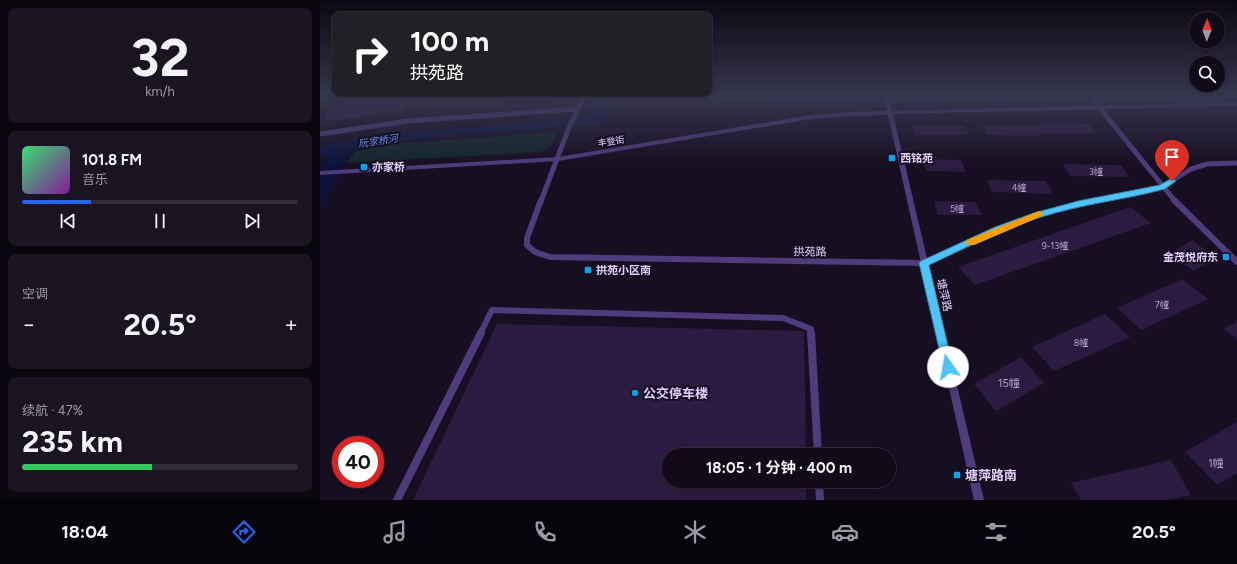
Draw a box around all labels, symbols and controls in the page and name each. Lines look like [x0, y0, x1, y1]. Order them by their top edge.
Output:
north arrow [1189, 12, 1225, 48]
map controls [1189, 12, 1225, 92]
text: 100 m [410, 24, 489, 58]
text: 32 [130, 27, 190, 89]
icon: right [344, 28, 396, 80]
button: search [1189, 56, 1225, 92]
text: 拱苑路 [410, 62, 464, 84]
text: km/h [145, 84, 175, 99]
water label: 阮家桥河 [357, 131, 401, 151]
street label: 丰登街 [597, 133, 625, 149]
pin [1155, 140, 1189, 181]
icon: arrive [1161, 146, 1183, 168]
text: 101.8 FM [82, 151, 142, 169]
place label: 西铭苑 [900, 152, 933, 165]
marker: 西铭苑 [887, 153, 897, 163]
place label: 亦家桥 [372, 161, 405, 174]
marker: 亦家桥 [359, 162, 369, 172]
house number: 3幢 [1089, 166, 1103, 177]
text: 音乐 [82, 172, 108, 187]
house number: 4幢 [1012, 182, 1026, 193]
house number: 5幢 [950, 203, 964, 214]
icon: previous [57, 210, 79, 232]
icon: pause [149, 210, 171, 232]
icon: next [241, 210, 263, 232]
house number: 9-13幢 [1042, 240, 1068, 251]
street label: 拱苑路 [793, 245, 827, 259]
place label: 金茂悦府东 [1163, 251, 1218, 264]
marker: 金茂悦府东 [1221, 252, 1231, 262]
place label: 拱苑小区南 [596, 264, 651, 277]
marker: 拱苑小区南 [583, 265, 593, 275]
street label: 塘萍路 [934, 277, 954, 313]
text: 空调 [22, 286, 48, 301]
house number: 7幢 [1155, 299, 1169, 310]
text: 20.5° [123, 306, 197, 343]
text: − [22, 311, 36, 338]
text: + [284, 311, 298, 338]
house number: 8幢 [1074, 337, 1088, 348]
position arrow [927, 346, 969, 388]
house number: 15幢 [998, 377, 1020, 390]
place label: 公交停车楼 [643, 386, 708, 401]
marker: 公交停车楼 [630, 388, 640, 398]
text: 续航 · 47% [22, 403, 83, 418]
text: 235 km [22, 423, 123, 460]
speed limit sign: 40 [332, 436, 384, 488]
house number: 1幢 [1208, 457, 1224, 470]
text: 18:05 · 1 分钟 · 400 m [706, 459, 852, 477]
place label: 塘萍路南 [965, 468, 1017, 483]
marker: 塘萍路南 [952, 470, 962, 480]
icon: directions [230, 518, 258, 546]
icon: music [381, 518, 409, 546]
icon: phone [531, 518, 559, 546]
icon: climate [681, 518, 709, 546]
icon: car [831, 518, 859, 546]
icon: filters [982, 518, 1010, 546]
text: 18:04 [61, 521, 108, 543]
text: 20.5° [1132, 521, 1176, 543]

